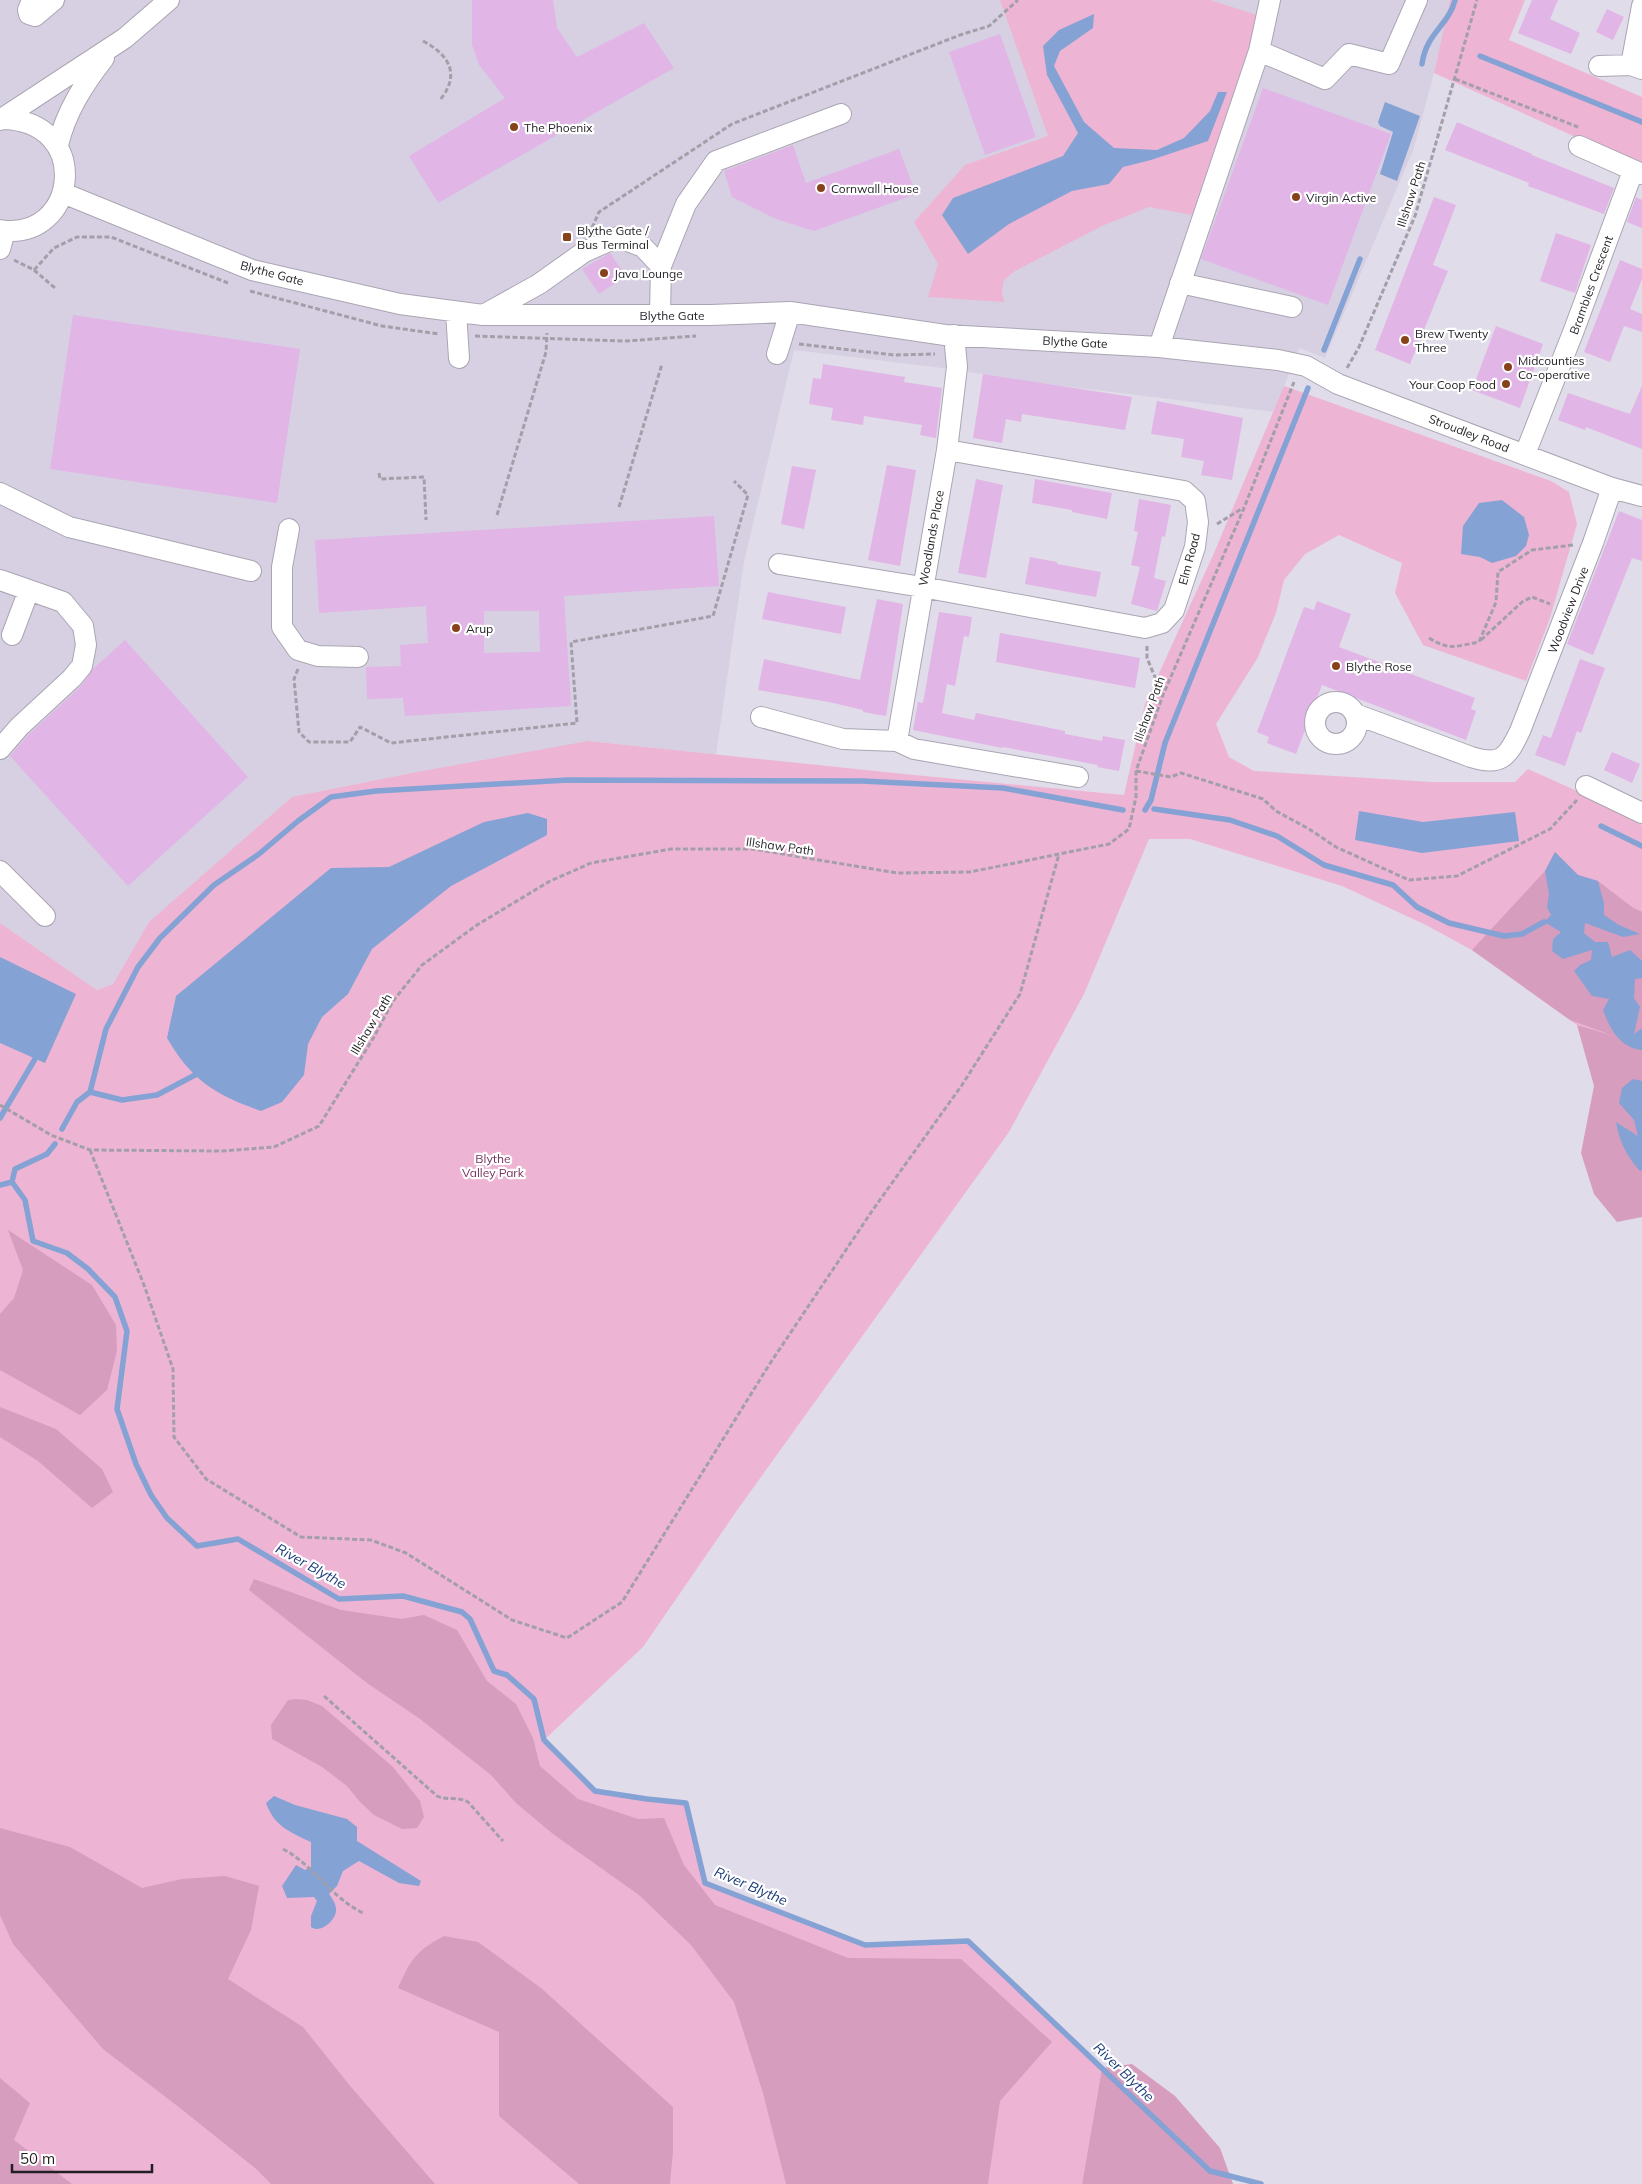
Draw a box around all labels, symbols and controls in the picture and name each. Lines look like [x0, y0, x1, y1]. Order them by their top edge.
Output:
place label: The Phoenix [524, 120, 593, 135]
marker: The Phoenix [508, 121, 520, 133]
street label: Illshaw Path [1393, 159, 1429, 229]
place label: Cornwall House [831, 181, 919, 196]
marker: Cornwall House [815, 182, 827, 194]
place label: Virgin Active [1306, 190, 1376, 205]
marker: Virgin Active [1290, 191, 1302, 203]
place label: Blythe Gate / Bus Terminal [577, 223, 649, 252]
marker: Blythe Gate / Bus Terminal [561, 231, 573, 243]
street label: Brambles Crescent [1566, 233, 1616, 337]
street label: Blythe Gate [239, 257, 305, 289]
place label: Java Lounge [614, 266, 683, 281]
marker: Java Lounge [598, 267, 610, 279]
street label: Blythe Gate [639, 308, 705, 323]
place label: Brew Twenty Three [1415, 326, 1489, 355]
street label: Blythe Gate [1042, 333, 1108, 351]
marker: Brew Twenty Three [1399, 334, 1411, 346]
place label: Midcounties Co-operative [1518, 353, 1590, 382]
marker: Midcounties Co-operative [1502, 361, 1514, 373]
place label: Your Coop Food [1408, 377, 1496, 392]
marker: Your Coop Food [1500, 378, 1512, 390]
street label: Stroudley Road [1427, 411, 1511, 455]
street label: Woodlands Place [915, 489, 947, 587]
street label: Elm Road [1175, 531, 1203, 587]
street label: Woodview Drive [1545, 564, 1591, 656]
place label: Arup [466, 621, 493, 636]
marker: Arup [450, 622, 462, 634]
place label: Blythe Rose [1346, 659, 1412, 674]
marker: Blythe Rose [1330, 660, 1342, 672]
street label: Illshaw Path [1130, 674, 1168, 744]
street label: Illshaw Path [745, 834, 815, 858]
street label: Illshaw Path [347, 991, 395, 1057]
park label: Blythe Valley Park [462, 1151, 525, 1180]
water label: River Blythe [273, 1539, 350, 1593]
water label: River Blythe [712, 1863, 791, 1910]
water label: River Blythe [1090, 2038, 1159, 2106]
scale bar [12, 2142, 152, 2174]
text: 50 m [20, 2149, 55, 2168]

